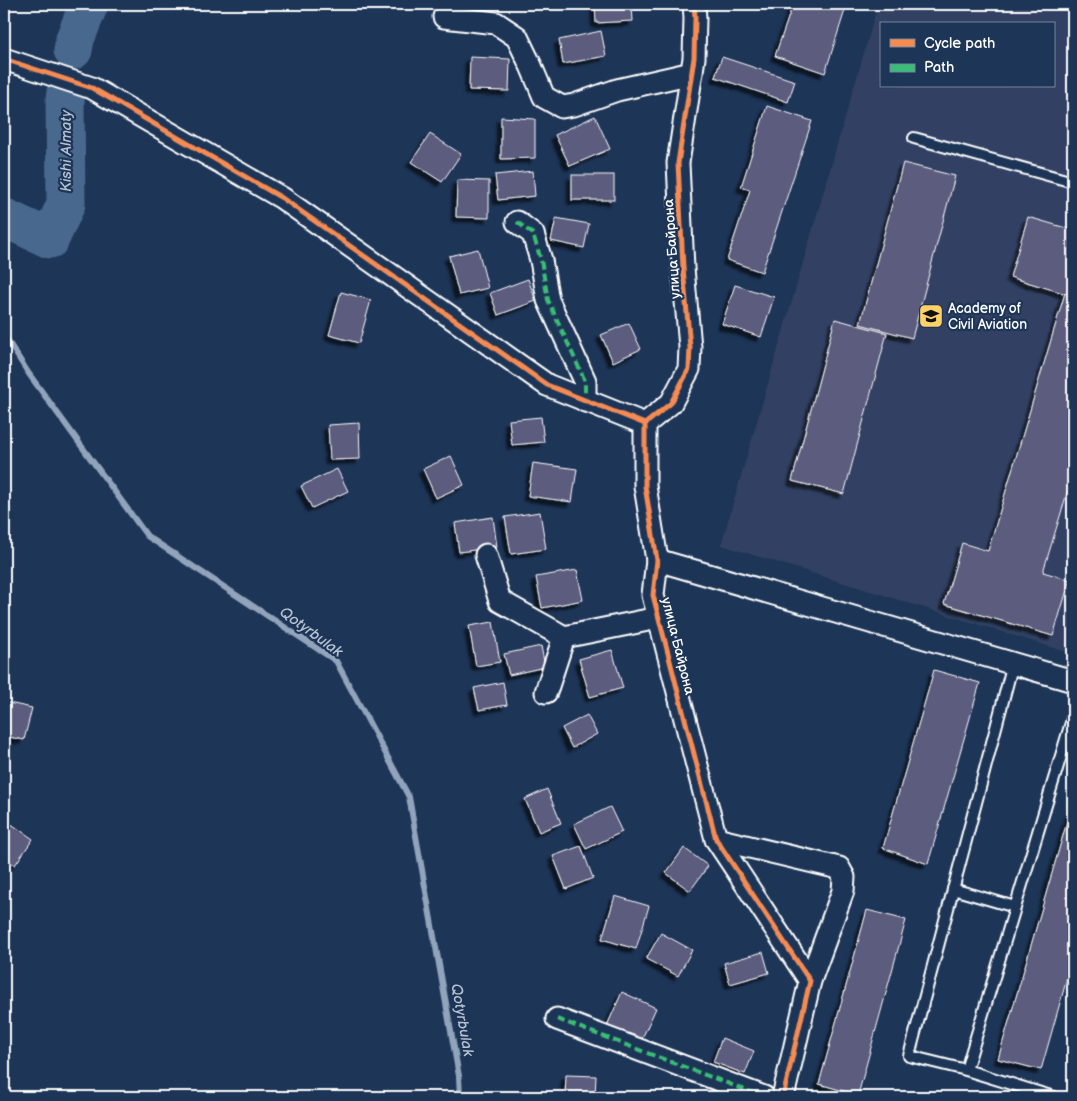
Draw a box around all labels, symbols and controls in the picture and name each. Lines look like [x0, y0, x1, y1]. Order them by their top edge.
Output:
legend [880, 22, 1054, 88]
text: Cycle path [924, 34, 995, 53]
text: Path [924, 58, 954, 77]
water label: Kіshі Almaty [57, 109, 76, 192]
street label: улица Байрона [660, 198, 684, 299]
place label: Academy of Civil Aviation [948, 300, 1027, 333]
school or university icon: Academy of Civil Aviation [918, 303, 944, 329]
street label: улица Байрона [658, 595, 699, 697]
water label: Qotyrbulak [276, 603, 347, 662]
water label: Qotyrbulak [446, 982, 478, 1058]

